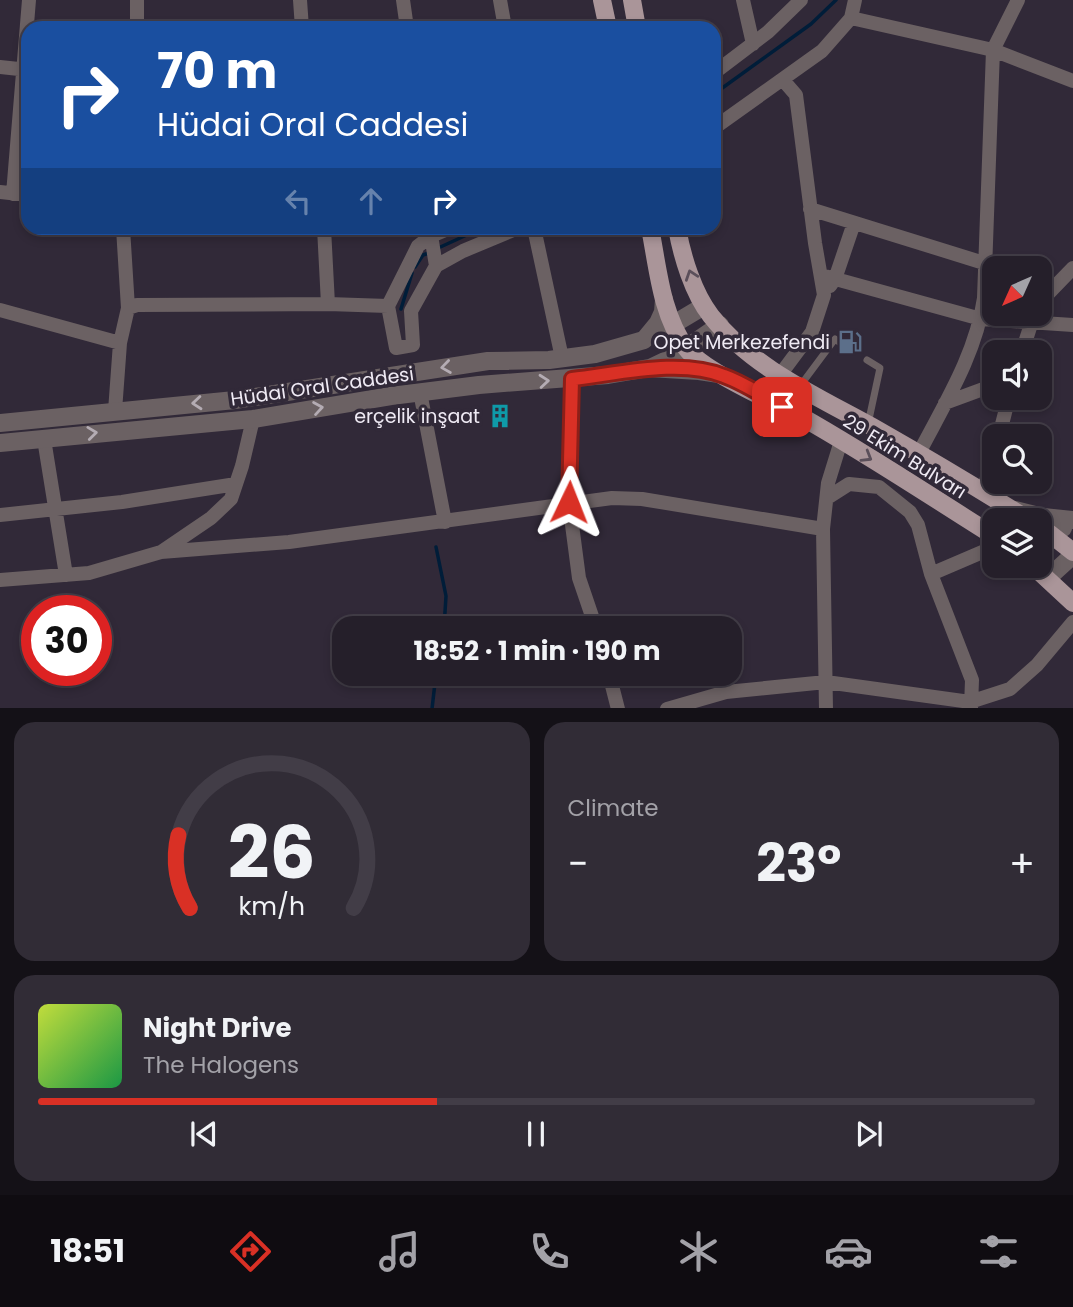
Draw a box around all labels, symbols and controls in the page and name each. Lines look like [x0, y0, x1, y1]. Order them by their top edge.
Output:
text: 70 m [157, 37, 277, 105]
icon: right [42, 49, 133, 140]
text: Hüdai Oral Caddesi [157, 102, 468, 147]
icon: left [279, 182, 317, 220]
icon: ahead [352, 182, 390, 220]
icon: right [425, 182, 463, 220]
north arrow [982, 256, 1052, 326]
map controls [982, 256, 1052, 578]
one-way arrow [685, 270, 699, 282]
fuel station icon: Opet Merkezefendi [836, 328, 864, 356]
place label: Opet Merkezefendi [654, 329, 830, 356]
button: sound [982, 340, 1052, 410]
one-way arrow [440, 359, 452, 374]
street label: Hüdai Oral Caddesi [229, 360, 416, 413]
one-way arrow [539, 374, 550, 389]
pin [752, 377, 812, 437]
icon: arrive [763, 388, 801, 426]
one-way arrow [191, 395, 202, 410]
one-way arrow [312, 401, 324, 416]
building icon: erçelik inşaat [486, 402, 514, 430]
place label: erçelik inşaat [354, 403, 480, 430]
street label: 29 Ekim Bulvarı [838, 408, 971, 505]
button: search [982, 424, 1052, 494]
one-way arrow [86, 426, 98, 441]
one-way arrow [860, 449, 873, 462]
position arrow [532, 465, 606, 539]
button: layers [982, 508, 1052, 578]
speed limit sign: 30 [21, 595, 112, 686]
text: 18:52 · 1 min · 190 m [413, 633, 661, 669]
text: Climate [568, 792, 658, 824]
text: 26 [228, 802, 316, 903]
text: 23° [756, 827, 841, 900]
text: − [568, 837, 588, 890]
text: + [1009, 837, 1035, 890]
text: km/h [238, 888, 305, 923]
text: Night Drive [143, 1010, 291, 1046]
text: The Halogens [143, 1049, 299, 1081]
icon: previous [185, 1115, 223, 1153]
icon: pause [517, 1115, 555, 1153]
icon: next [850, 1115, 888, 1153]
icon: directions [226, 1227, 275, 1276]
icon: music [375, 1227, 424, 1276]
icon: phone [525, 1227, 574, 1276]
icon: climate [674, 1227, 723, 1276]
icon: car [824, 1227, 873, 1276]
icon: filters [974, 1227, 1023, 1276]
text: 18:51 [50, 1228, 125, 1273]

